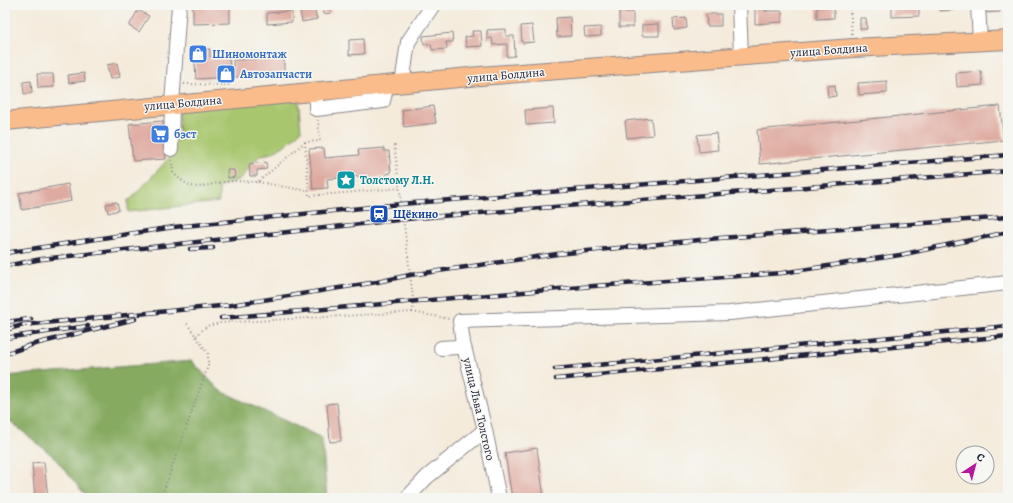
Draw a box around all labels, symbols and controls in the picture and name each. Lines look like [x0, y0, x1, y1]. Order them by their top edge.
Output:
street label: улица Болдина [789, 39, 869, 61]
shop icon: Шиномонтаж [187, 43, 209, 65]
place label: Шиномонтаж [212, 46, 288, 62]
shop icon: Автозапчасти [215, 63, 237, 85]
street label: улица Болдина [466, 64, 546, 86]
place label: Автозапчасти [239, 66, 312, 82]
street label: улица Болдина [143, 92, 223, 114]
supermarket icon: бэст [149, 123, 171, 145]
place label: бэст [174, 126, 197, 142]
place icon: Толстому Л.Н. [335, 169, 357, 191]
place label: Толстому Л.Н. [360, 172, 434, 188]
station icon: Щёкино [368, 203, 390, 225]
place label: Щёкино [393, 206, 438, 222]
street label: улица Льва Толстого [459, 355, 499, 462]
north arrow [955, 445, 995, 485]
text: С [973, 449, 988, 466]

